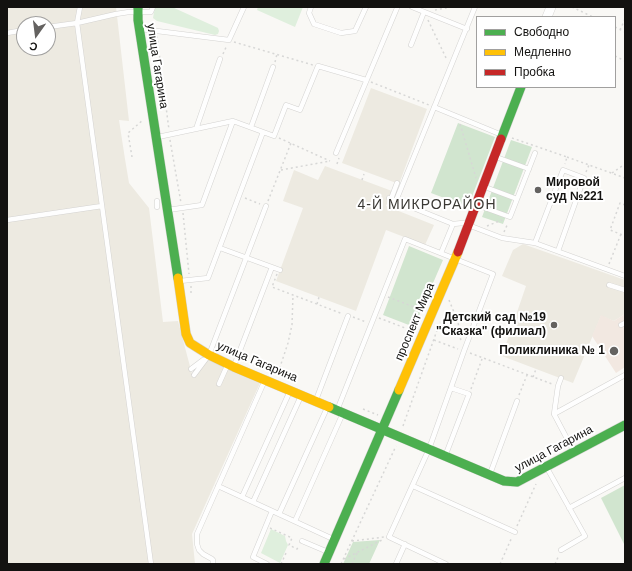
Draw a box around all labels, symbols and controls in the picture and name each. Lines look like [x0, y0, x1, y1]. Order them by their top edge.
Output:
north arrow [16, 16, 56, 56]
legend [476, 16, 616, 88]
street label: улица Гагарина [143, 22, 171, 110]
text: Свободно [514, 25, 569, 39]
text: С [28, 40, 39, 53]
text: Медленно [514, 45, 571, 59]
text: Пробка [514, 65, 555, 79]
place label: Мировой суд №221 [546, 176, 603, 204]
marker: Мировой суд №221 [533, 185, 543, 195]
district label: 4-Й МИКРОРАЙОН [357, 197, 497, 213]
street label: проспект Мира [392, 281, 438, 363]
place label: Детский сад №19 "Сказка" (филиал) [436, 311, 546, 339]
marker: Детский сад №19 "Сказка" (филиал) [549, 320, 559, 330]
street label: улица Гагарина [214, 339, 300, 385]
place label: Поликлиника № 1 [499, 344, 605, 358]
marker: Поликлиника № 1 [608, 345, 620, 357]
street label: улица Гагарина [513, 422, 595, 476]

